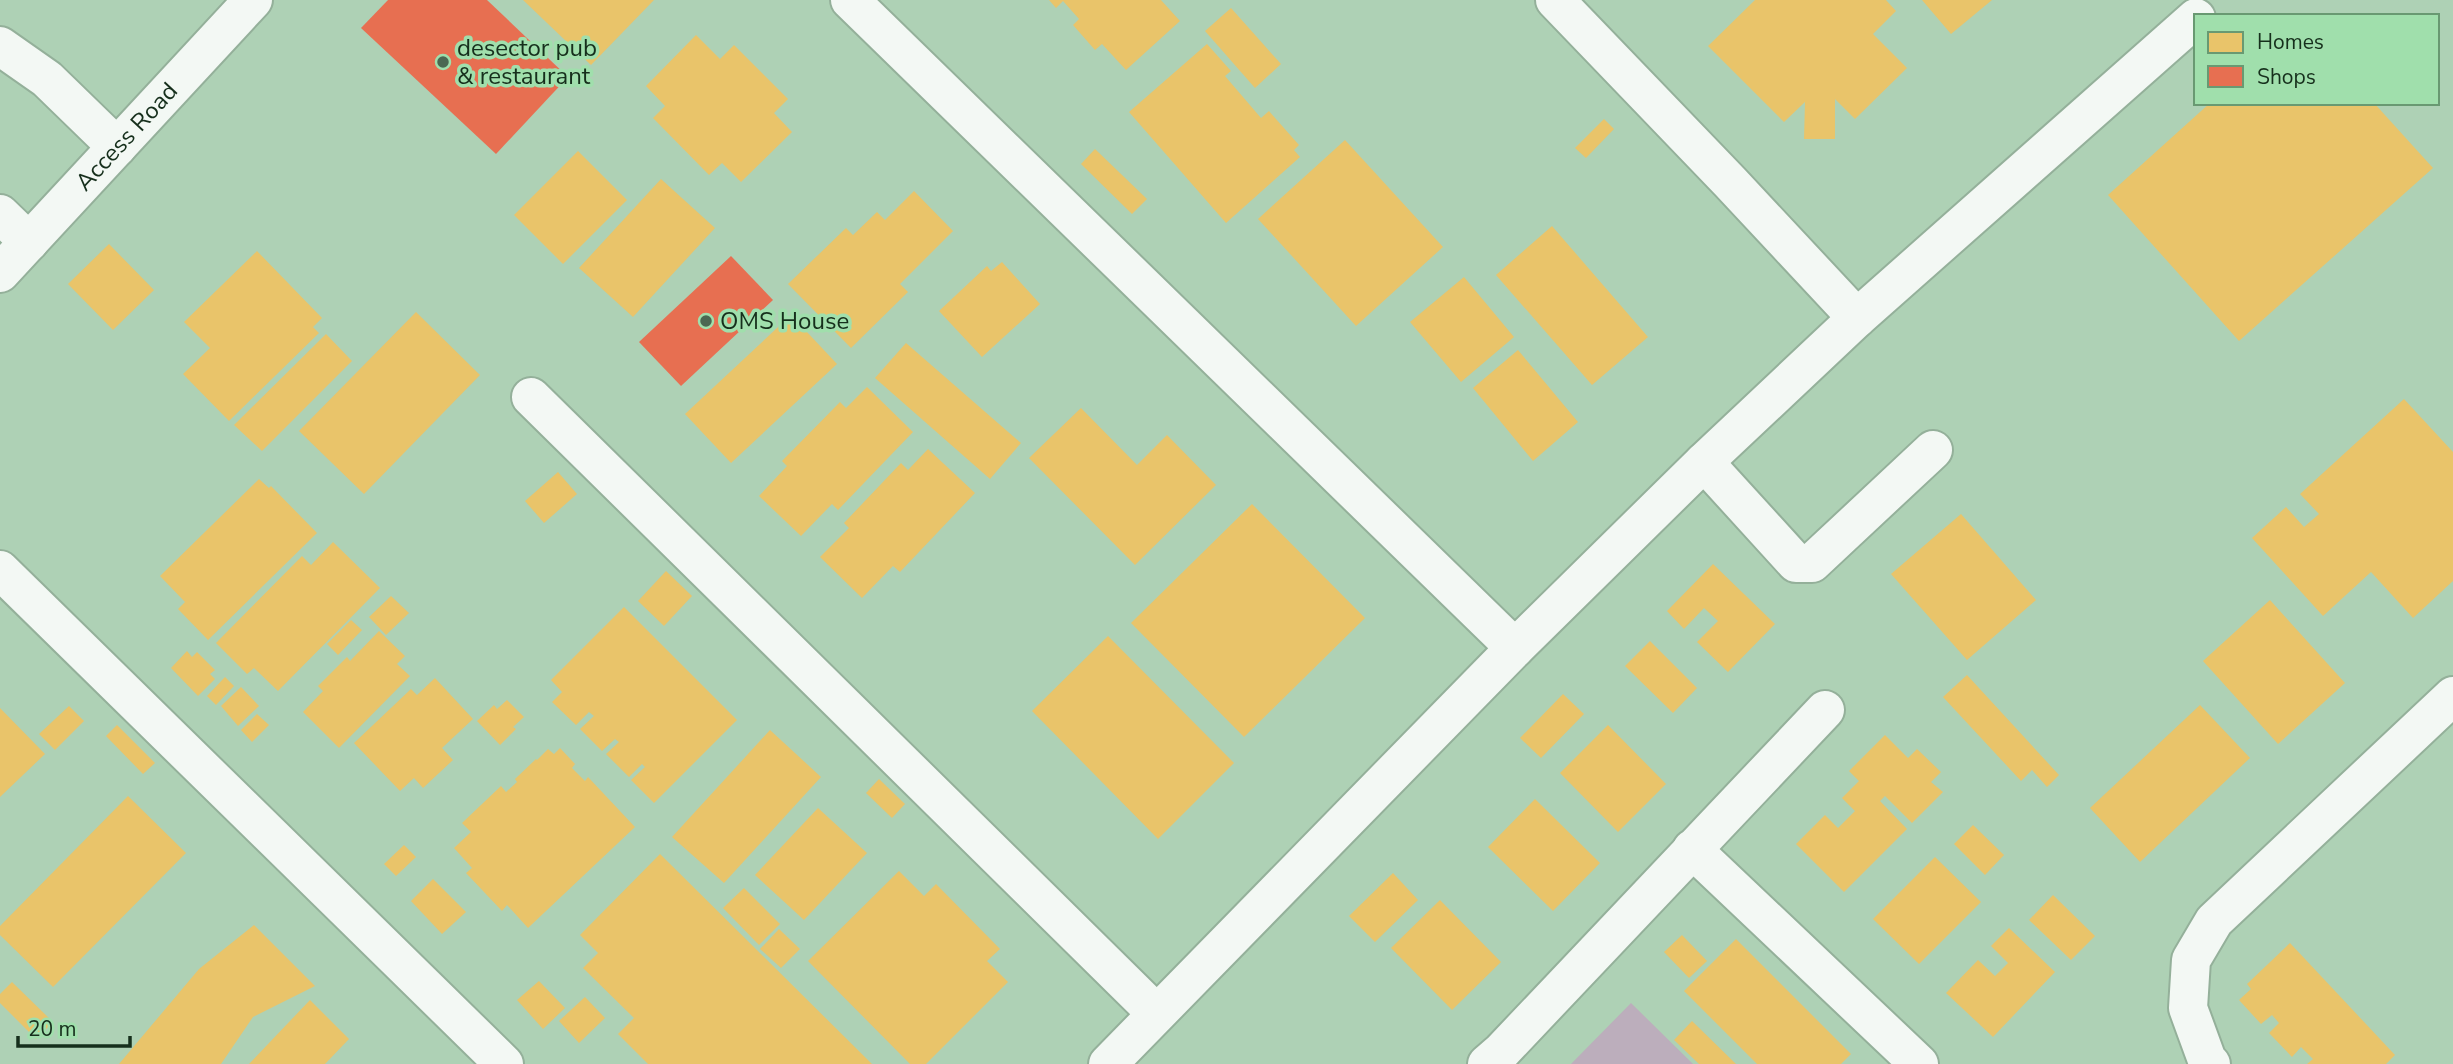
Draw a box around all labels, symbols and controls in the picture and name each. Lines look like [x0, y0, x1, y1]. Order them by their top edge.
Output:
legend [2194, 14, 2439, 105]
text: Homes [2257, 28, 2324, 56]
place label: desector pub & restaurant [457, 32, 597, 92]
marker: desector pub & restaurant [435, 54, 451, 70]
text: Shops [2257, 63, 2316, 91]
street label: Access Road [68, 75, 185, 198]
place label: OMS House [720, 305, 849, 337]
marker: OMS House [698, 313, 714, 329]
scale bar [18, 1004, 130, 1048]
text: 20 m [28, 1015, 77, 1043]

